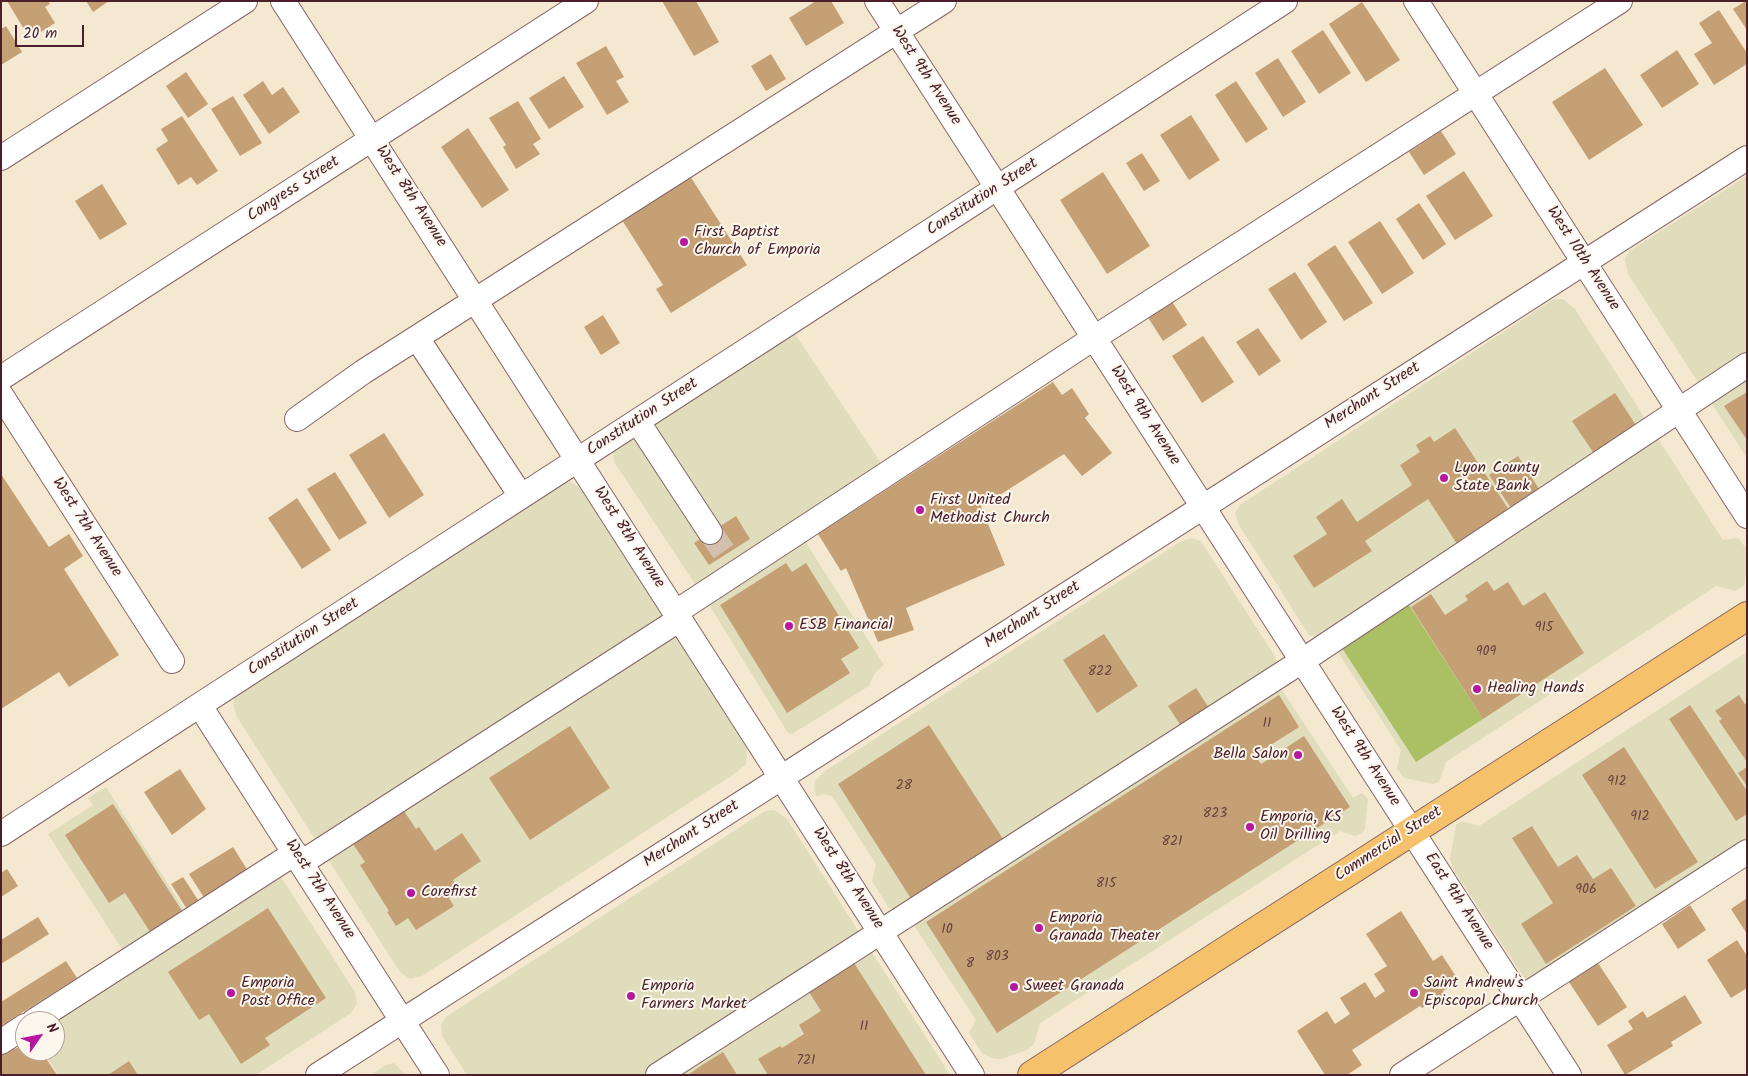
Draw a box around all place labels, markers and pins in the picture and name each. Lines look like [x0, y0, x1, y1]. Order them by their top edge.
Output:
place label: First Baptist Church of Emporia [694, 223, 821, 261]
marker: First Baptist Church of Emporia [678, 236, 690, 248]
place label: Lyon County State Bank [1454, 459, 1539, 497]
marker: Lyon County State Bank [1438, 472, 1450, 484]
place label: First United Methodist Church [930, 491, 1050, 529]
marker: First United Methodist Church [914, 504, 926, 516]
place label: ESB Financial [799, 616, 893, 636]
marker: ESB Financial [783, 620, 795, 632]
place label: Healing Hands [1487, 679, 1584, 699]
marker: Healing Hands [1471, 683, 1483, 695]
place label: Bella Salon [1213, 745, 1288, 765]
marker: Bella Salon [1292, 749, 1304, 761]
place label: Emporia, KS Oil Drilling [1260, 808, 1342, 846]
marker: Emporia, KS Oil Drilling [1244, 821, 1256, 833]
place label: Corefirst [421, 883, 477, 903]
marker: Corefirst [405, 887, 417, 899]
place label: Emporia Granada Theater [1049, 909, 1160, 947]
marker: Emporia Granada Theater [1033, 922, 1045, 934]
place label: Emporia Post Office [241, 974, 315, 1012]
place label: Saint Andrew's Episcopal Church [1424, 974, 1538, 1012]
place label: Emporia Farmers Market [641, 977, 747, 1015]
place label: Sweet Granada [1024, 977, 1124, 997]
marker: Sweet Granada [1008, 981, 1020, 993]
marker: Emporia Post Office [225, 987, 237, 999]
marker: Saint Andrew's Episcopal Church [1408, 987, 1420, 999]
marker: Emporia Farmers Market [625, 990, 637, 1002]

